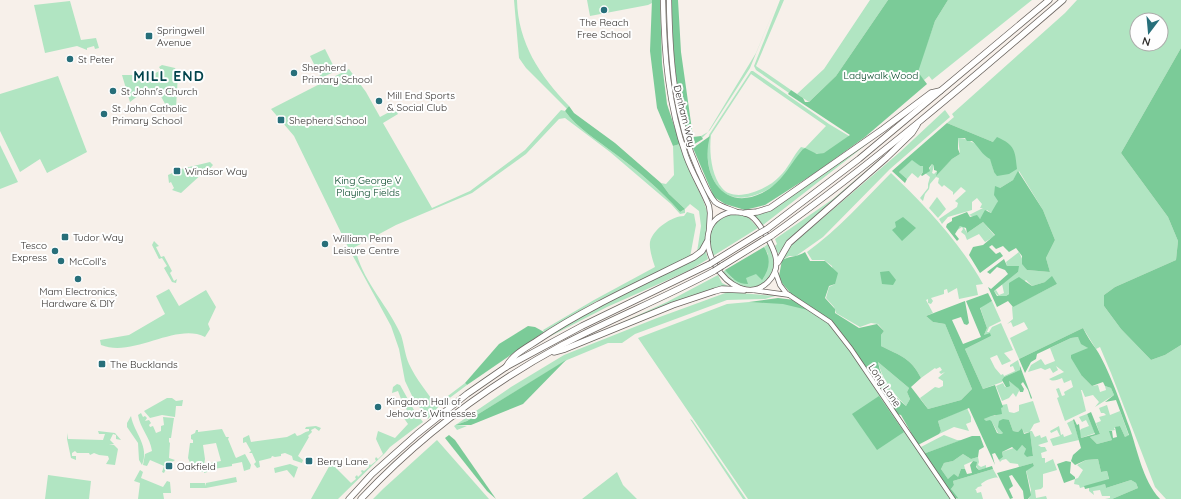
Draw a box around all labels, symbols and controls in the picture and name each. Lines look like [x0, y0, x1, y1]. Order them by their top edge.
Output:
marker: The Reach Free School [599, 5, 609, 15]
north arrow [1129, 12, 1169, 52]
place label: The Reach Free School [577, 16, 631, 41]
place label: Springwell Avenue [157, 24, 204, 49]
marker: Springwell Avenue [144, 31, 154, 41]
text: N [1140, 34, 1152, 49]
place label: St Peter [78, 53, 114, 66]
marker: St Peter [65, 54, 75, 64]
place label: Shepherd Primary School [302, 61, 372, 86]
district label: MILL END [133, 67, 205, 85]
marker: Shepherd Primary School [289, 68, 299, 78]
park label: Ladywalk Wood [844, 69, 918, 82]
street label: Denham Way [671, 84, 699, 149]
place label: St John's Church [121, 85, 198, 98]
marker: St John's Church [108, 86, 118, 96]
place label: Mill End Sports & Social Club [387, 89, 455, 114]
marker: Mill End Sports & Social Club [374, 96, 384, 106]
place label: St John Catholic Primary School [112, 102, 187, 127]
marker: St John Catholic Primary School [99, 109, 109, 119]
place label: Shepherd School [289, 114, 367, 127]
marker: Shepherd School [276, 115, 286, 125]
place label: Windsor Way [185, 165, 247, 178]
marker: Windsor Way [172, 166, 182, 176]
park label: King George V Playing Fields [334, 174, 402, 199]
place label: Tudor Way [73, 231, 124, 244]
marker: Tudor Way [60, 232, 70, 242]
place label: William Penn Leisure Centre [333, 232, 399, 257]
place label: Tesco Express [12, 239, 47, 264]
marker: William Penn Leisure Centre [320, 239, 330, 249]
marker: Tesco Express [50, 246, 60, 256]
place label: McColl's [69, 255, 107, 268]
marker: McColl's [56, 256, 66, 266]
marker: Mam Electronics, Hardware & DIY [73, 274, 83, 284]
place label: Mam Electronics, Hardware & DIY [39, 285, 117, 310]
place label: The Bucklands [110, 358, 178, 371]
marker: The Bucklands [97, 359, 107, 369]
street label: Long Lane [866, 361, 904, 409]
place label: Kingdom Hall of Jehova's Witnesses [386, 395, 476, 420]
marker: Kingdom Hall of Jehova's Witnesses [373, 402, 383, 412]
place label: Berry Lane [317, 455, 368, 468]
marker: Berry Lane [304, 456, 314, 466]
place label: Oakfield [177, 460, 216, 473]
marker: Oakfield [164, 461, 174, 471]

